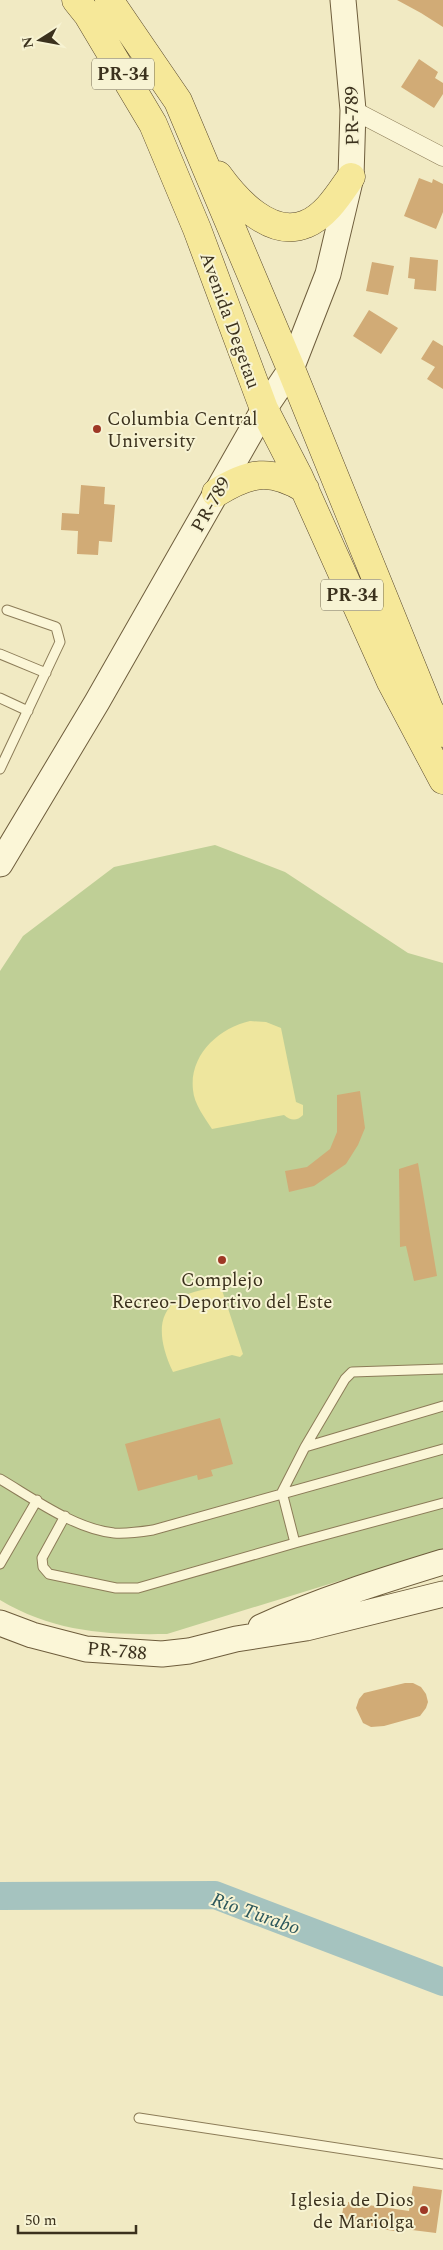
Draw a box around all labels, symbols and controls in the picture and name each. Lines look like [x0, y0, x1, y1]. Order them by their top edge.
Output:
north arrow [15, 15, 65, 65]
text: N [16, 35, 39, 50]
road number: PR-34 [92, 59, 154, 90]
street label: PR-789 [337, 86, 368, 146]
street label: Avenida Degetau [191, 248, 268, 393]
place label: Columbia Central University [107, 405, 258, 456]
marker: Columbia Central University [91, 423, 103, 435]
street label: PR-789 [184, 472, 239, 538]
road number: PR-34 [321, 580, 383, 610]
marker: Complejo Recreo-Deportivo del Este [216, 1254, 228, 1266]
place label: Complejo Recreo-Deportivo del Este [111, 1266, 333, 1317]
street label: PR-788 [86, 1634, 148, 1669]
water label: Río Turabo [207, 1885, 304, 1943]
place label: Iglesia de Dios de Mariolga [290, 2186, 415, 2237]
scale bar [18, 2202, 135, 2234]
marker: Iglesia de Dios de Mariolga [418, 2204, 430, 2216]
text: 50 m [25, 2209, 57, 2232]

